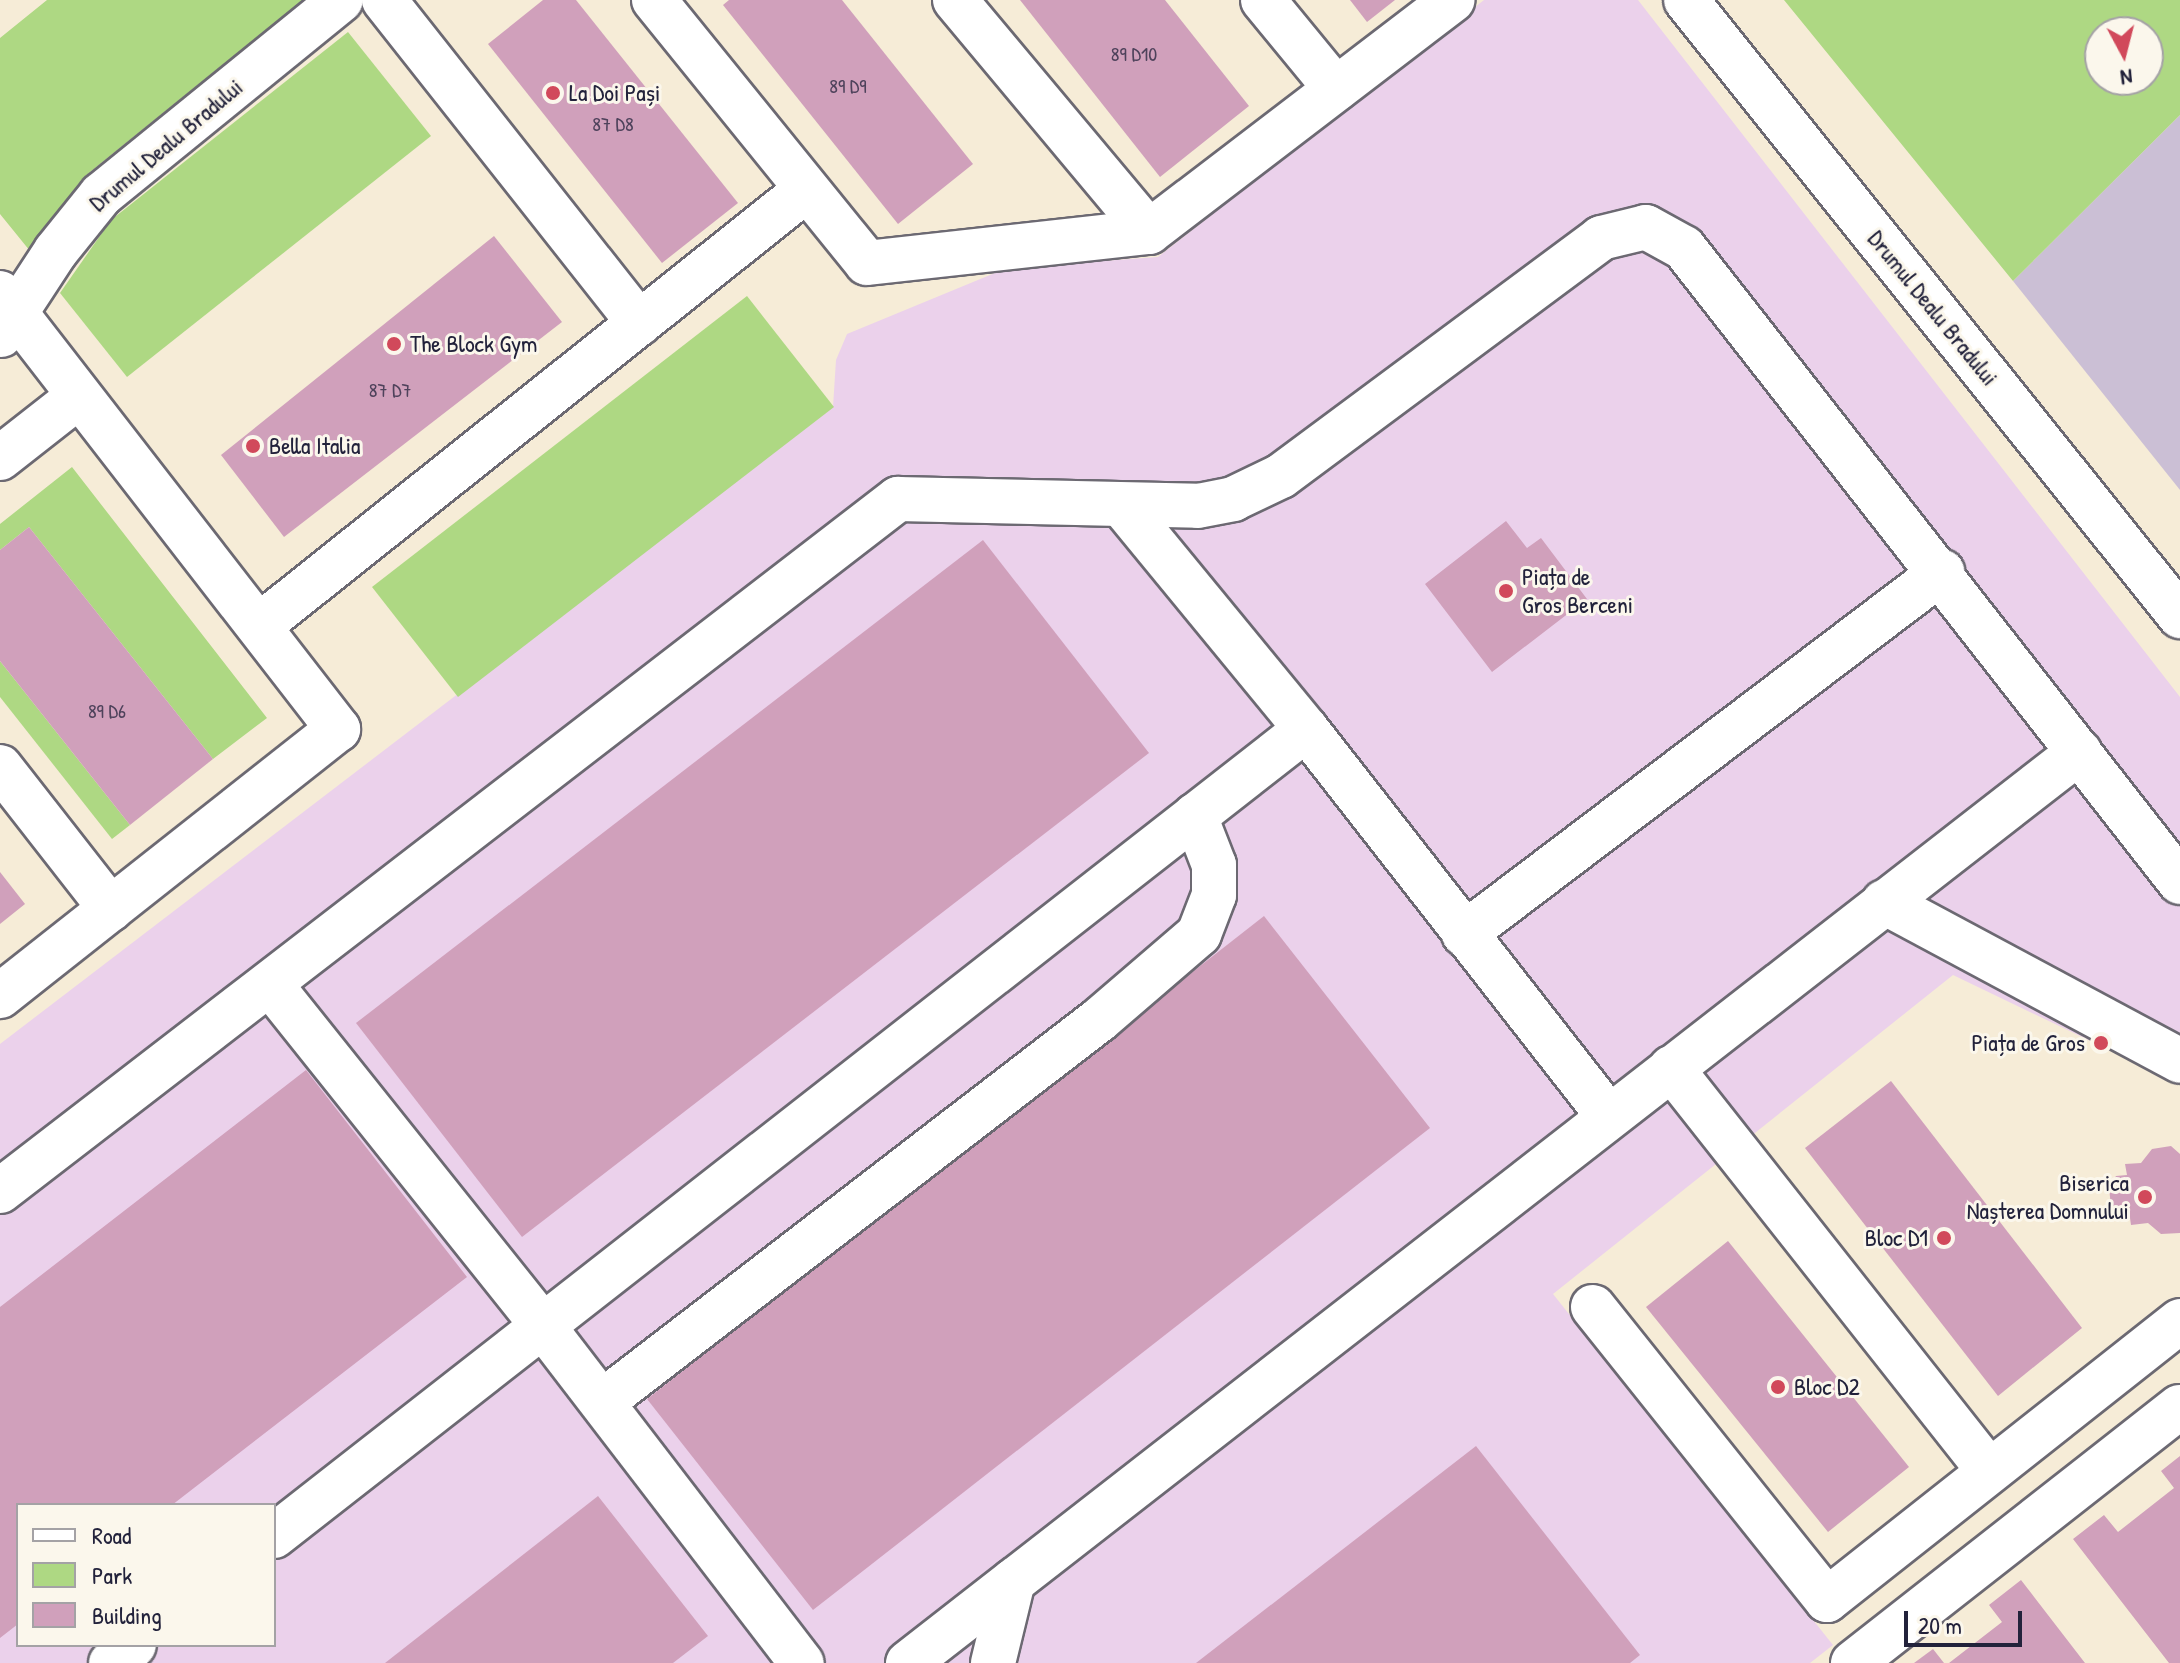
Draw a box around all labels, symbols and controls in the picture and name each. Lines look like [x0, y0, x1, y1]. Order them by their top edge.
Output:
north arrow [2084, 16, 2164, 96]
house number: 89 D10 [1111, 41, 1157, 65]
text: N [2119, 62, 2134, 93]
street label: Drumul Dealu Bradului [84, 73, 248, 217]
house number: 89 D9 [829, 73, 867, 97]
place label: La Doi Pași [569, 79, 660, 107]
marker: La Doi Pași [544, 84, 562, 102]
house number: 87 D8 [592, 111, 634, 135]
street label: Drumul Dealu Bradului [1862, 225, 2004, 391]
place label: The Block Gym [410, 330, 537, 358]
marker: The Block Gym [385, 335, 403, 353]
house number: 87 D7 [369, 377, 411, 401]
place label: Bella Italia [269, 432, 360, 460]
marker: Bella Italia [244, 437, 262, 455]
place label: Piața de Gros Berceni [1522, 563, 1633, 619]
marker: Piața de Gros Berceni [1497, 582, 1515, 600]
house number: 89 D6 [88, 698, 126, 722]
place label: Piața de Gros [1971, 1029, 2085, 1057]
marker: Piața de Gros [2092, 1034, 2110, 1052]
place label: Biserica Nașterea Domnului [1967, 1169, 2129, 1225]
marker: Biserica Nașterea Domnului [2136, 1188, 2154, 1206]
place label: Bloc D1 [1865, 1224, 1928, 1252]
marker: Bloc D1 [1935, 1229, 1953, 1247]
place label: Bloc D2 [1794, 1373, 1860, 1401]
marker: Bloc D2 [1769, 1378, 1787, 1396]
legend [16, 1503, 276, 1647]
text: Road [92, 1519, 131, 1551]
text: Park [92, 1559, 132, 1591]
scale bar [1908, 1595, 2026, 1645]
text: Building [92, 1599, 162, 1631]
text: 20 m [1918, 1609, 1962, 1641]

